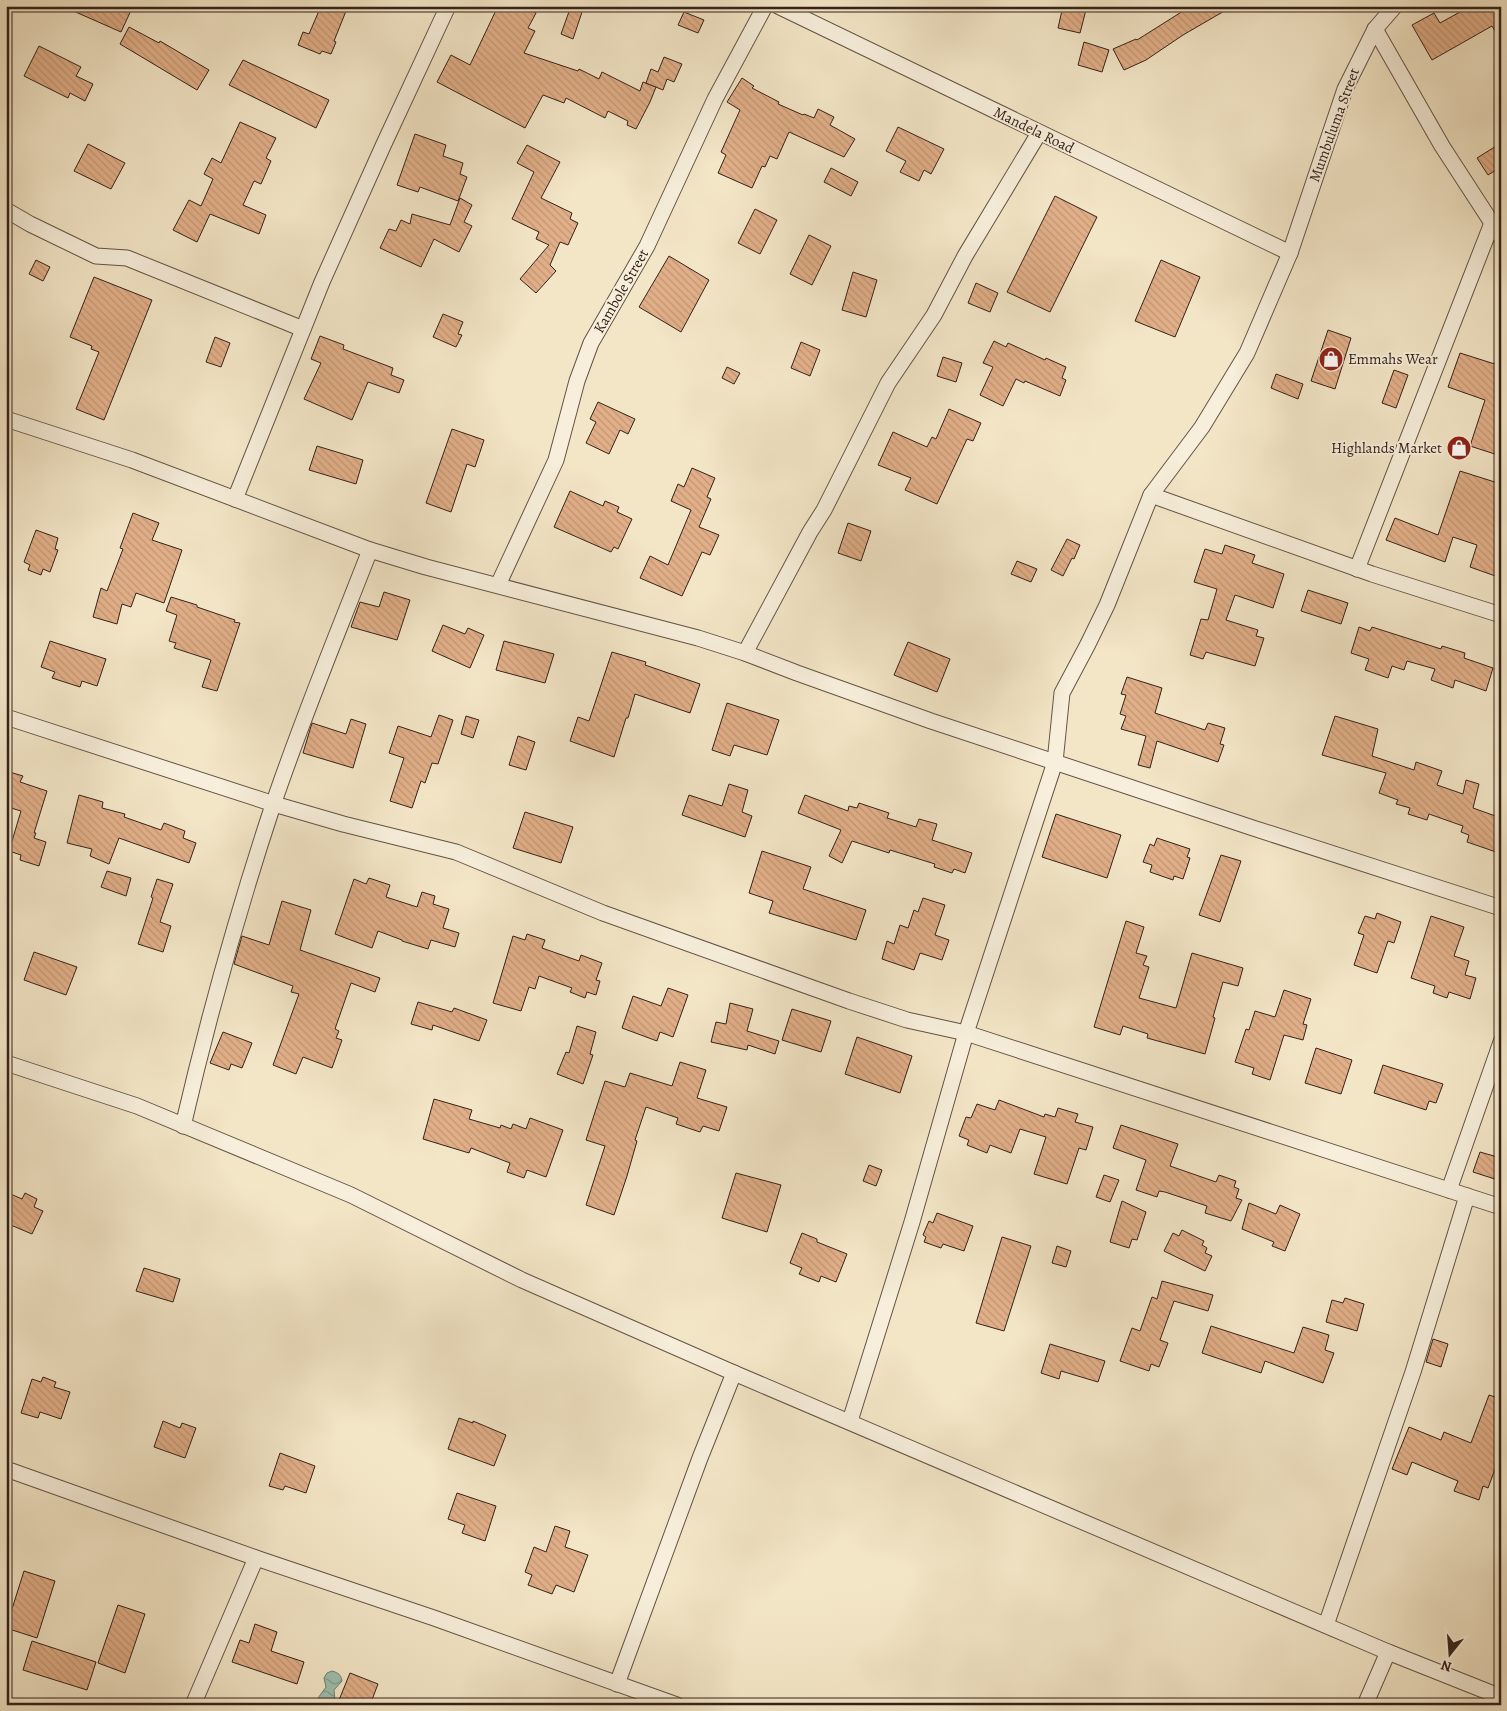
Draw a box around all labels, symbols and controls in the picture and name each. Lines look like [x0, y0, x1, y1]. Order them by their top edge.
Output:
street label: Mumbuluma Street [1304, 65, 1364, 185]
street label: Mandela Road [990, 102, 1079, 159]
street label: Kambole Street [589, 245, 653, 337]
shop icon: Emmahs Wear [1318, 346, 1344, 372]
place label: Emmahs Wear [1348, 349, 1438, 369]
shop icon: Highlands Market [1446, 435, 1472, 461]
place label: Highlands Market [1331, 438, 1442, 458]
north arrow [1424, 1628, 1474, 1678]
text: N [1439, 1655, 1454, 1677]

